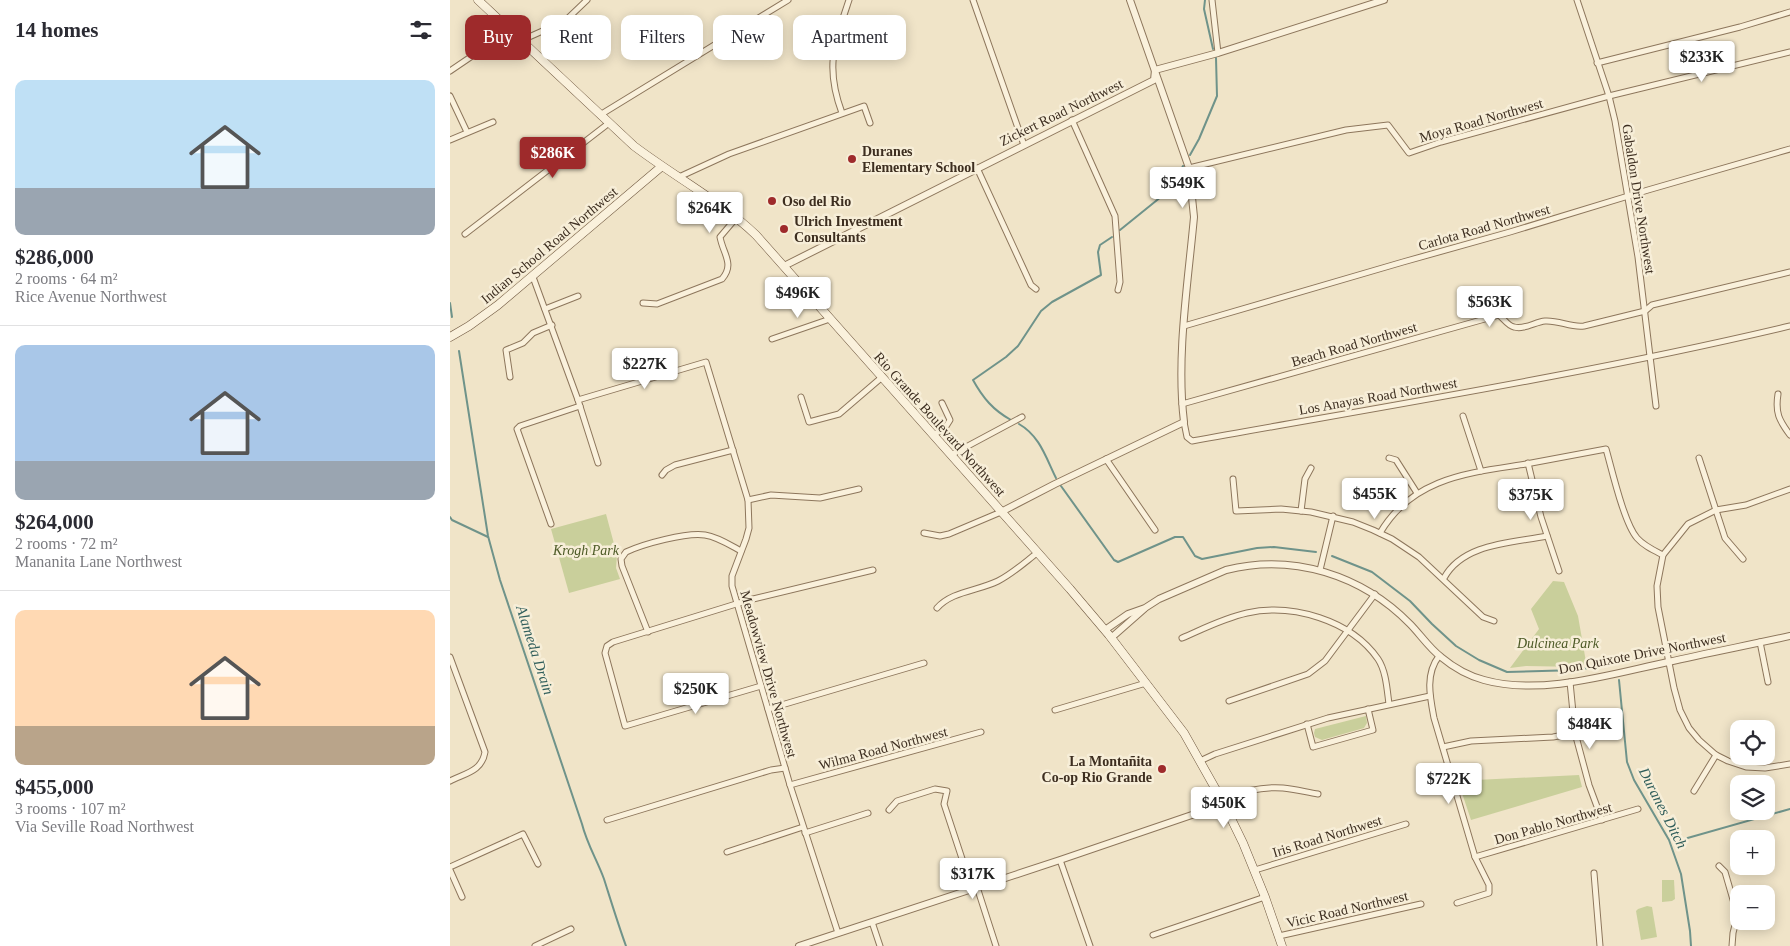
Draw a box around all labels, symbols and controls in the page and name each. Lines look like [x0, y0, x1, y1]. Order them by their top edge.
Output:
chip: Buy [465, 15, 531, 60]
chip: Rent [541, 15, 611, 60]
chip: Filters [621, 15, 703, 60]
chip: New [713, 15, 783, 60]
chip: Apartment [793, 15, 906, 60]
icon: filters [407, 16, 435, 44]
text: 14 homes [15, 18, 98, 42]
pin: $233K [1667, 41, 1737, 83]
text: $233K [1680, 48, 1724, 65]
street label: Zickert Road Northwest [997, 76, 1125, 149]
street label: Moya Road Northwest [1418, 96, 1545, 145]
icon: home [180, 112, 270, 202]
street label: Gabaldon Drive Northwest [1619, 123, 1658, 275]
pin: $286K [518, 136, 588, 179]
text: $286K [531, 144, 575, 161]
place label: Duranes Elementary School [862, 144, 975, 175]
marker: Duranes Elementary School [846, 153, 858, 165]
pin: $549K [1148, 166, 1218, 209]
text: $549K [1161, 174, 1205, 191]
street label: Indian School Road Northwest [478, 184, 621, 307]
pin: $264K [675, 192, 745, 234]
place label: Oso del Rio [782, 194, 851, 209]
marker: Oso del Rio [766, 195, 778, 207]
text: $264K [688, 199, 732, 216]
street label: Carlota Road Northwest [1417, 201, 1552, 253]
place label: Ulrich Investment Consultants [794, 214, 903, 245]
marker: Ulrich Investment Consultants [778, 223, 790, 235]
text: $286,000 [15, 245, 94, 269]
text: 2 rooms · 64 m² [15, 270, 118, 287]
pin: $496K [763, 276, 833, 319]
text: $496K [776, 284, 820, 301]
pin: $563K [1455, 286, 1525, 328]
text: Rice Avenue Northwest [15, 288, 167, 305]
text: $563K [1468, 293, 1512, 310]
street label: Beach Road Northwest [1290, 319, 1419, 370]
pin: $227K [610, 348, 680, 390]
street label: Rio Grande Boulevard Northwest [871, 349, 1008, 499]
text: $227K [623, 355, 667, 372]
street label: Los Anayas Road Northwest [1298, 375, 1459, 418]
icon: home [180, 378, 270, 468]
pin: $455K [1340, 478, 1410, 520]
pin: $375K [1496, 478, 1566, 521]
text: $455K [1353, 485, 1397, 502]
text: $375K [1509, 486, 1553, 503]
text: $264,000 [15, 510, 94, 534]
text: 2 rooms · 72 m² [15, 535, 118, 552]
park label: Krogh Park [552, 543, 620, 558]
text: Mananita Lane Northwest [15, 553, 182, 570]
street label: Meadowview Drive Northwest [737, 589, 800, 760]
water label: Alameda Drain [513, 602, 557, 697]
street label: Don Quixote Drive Northwest [1557, 630, 1727, 677]
park label: Dulcinea Park [1516, 636, 1600, 651]
icon: home [180, 643, 270, 733]
pin: $250K [661, 672, 731, 715]
text: $250K [674, 680, 718, 697]
pin: $484K [1555, 708, 1625, 750]
text: $484K [1568, 715, 1612, 732]
map controls [1730, 720, 1775, 930]
button: locate [1730, 720, 1775, 765]
street label: Wilma Road Northwest [817, 724, 949, 773]
place label: La Montañita Co-op Rio Grande [1042, 754, 1152, 785]
pin: $722K [1414, 762, 1484, 805]
marker: La Montañita Co-op Rio Grande [1156, 763, 1168, 775]
water label: Duranes Ditch [1635, 764, 1690, 851]
text: $722K [1427, 770, 1471, 787]
text: $455,000 [15, 775, 94, 799]
button: layers [1730, 775, 1775, 820]
pin: $450K [1189, 786, 1259, 829]
text: $450K [1202, 794, 1246, 811]
text: 3 rooms · 107 m² [15, 800, 126, 817]
street label: Don Pablo Northwest [1493, 800, 1614, 847]
street label: Iris Road Northwest [1271, 813, 1384, 860]
text: Via Seville Road Northwest [15, 818, 194, 835]
button: + [1730, 830, 1775, 875]
pin: $317K [938, 858, 1008, 900]
text: $317K [951, 865, 995, 882]
button: − [1730, 885, 1775, 930]
street label: Vicic Road Northwest [1285, 888, 1409, 931]

